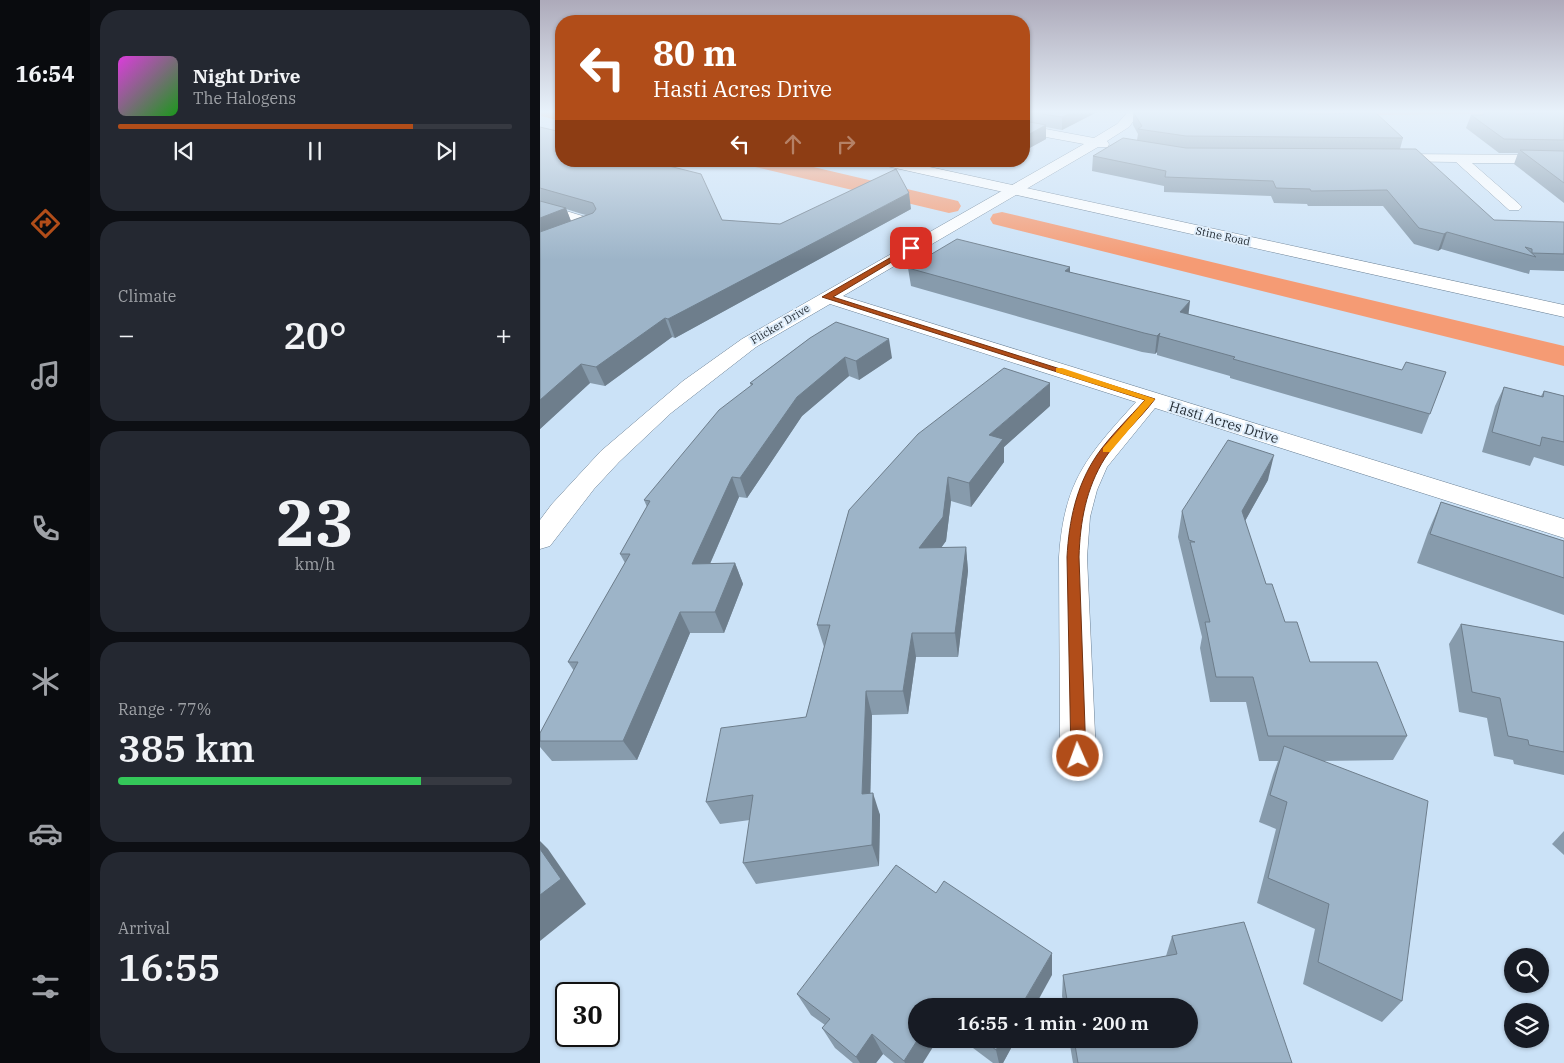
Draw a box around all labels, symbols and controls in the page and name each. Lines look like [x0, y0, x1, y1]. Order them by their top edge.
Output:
text: 80 m [653, 30, 737, 76]
icon: left [570, 35, 635, 100]
text: 16:54 [15, 59, 75, 88]
text: Night Drive [193, 64, 301, 88]
text: Hasti Acres Drive [653, 74, 832, 103]
text: The Halogens [193, 88, 296, 108]
icon: left [726, 130, 754, 158]
icon: ahead [779, 130, 807, 158]
icon: right [832, 130, 860, 158]
icon: previous [170, 137, 198, 165]
icon: pause [301, 137, 329, 165]
icon: next [432, 137, 460, 165]
icon: directions [28, 206, 63, 241]
street label: Stine Road [1194, 223, 1252, 249]
pin [890, 227, 932, 269]
icon: arrive [897, 234, 925, 262]
text: Climate [118, 286, 176, 306]
street label: Flicker Drive [748, 301, 812, 347]
text: 20° [283, 310, 347, 359]
text: − [118, 316, 135, 353]
text: + [495, 316, 512, 353]
icon: music [28, 358, 63, 393]
street label: Hasti Acres Drive [1167, 397, 1281, 447]
text: 23 [276, 479, 354, 564]
icon: phone [28, 511, 63, 546]
text: km/h [295, 554, 335, 574]
icon: climate [28, 664, 63, 699]
text: Range · 77% [118, 699, 211, 719]
text: 385 km [118, 723, 255, 772]
position arrow [1051, 729, 1103, 781]
icon: car [28, 816, 63, 851]
text: Arrival [118, 918, 170, 938]
text: 16:55 [118, 942, 221, 991]
map controls [1504, 948, 1549, 1048]
button: search [1504, 948, 1549, 993]
icon: filters [28, 969, 63, 1004]
speed limit sign: 30 [555, 982, 620, 1047]
button: layers [1504, 1003, 1549, 1048]
text: 16:55 · 1 min · 200 m [957, 1011, 1149, 1035]

